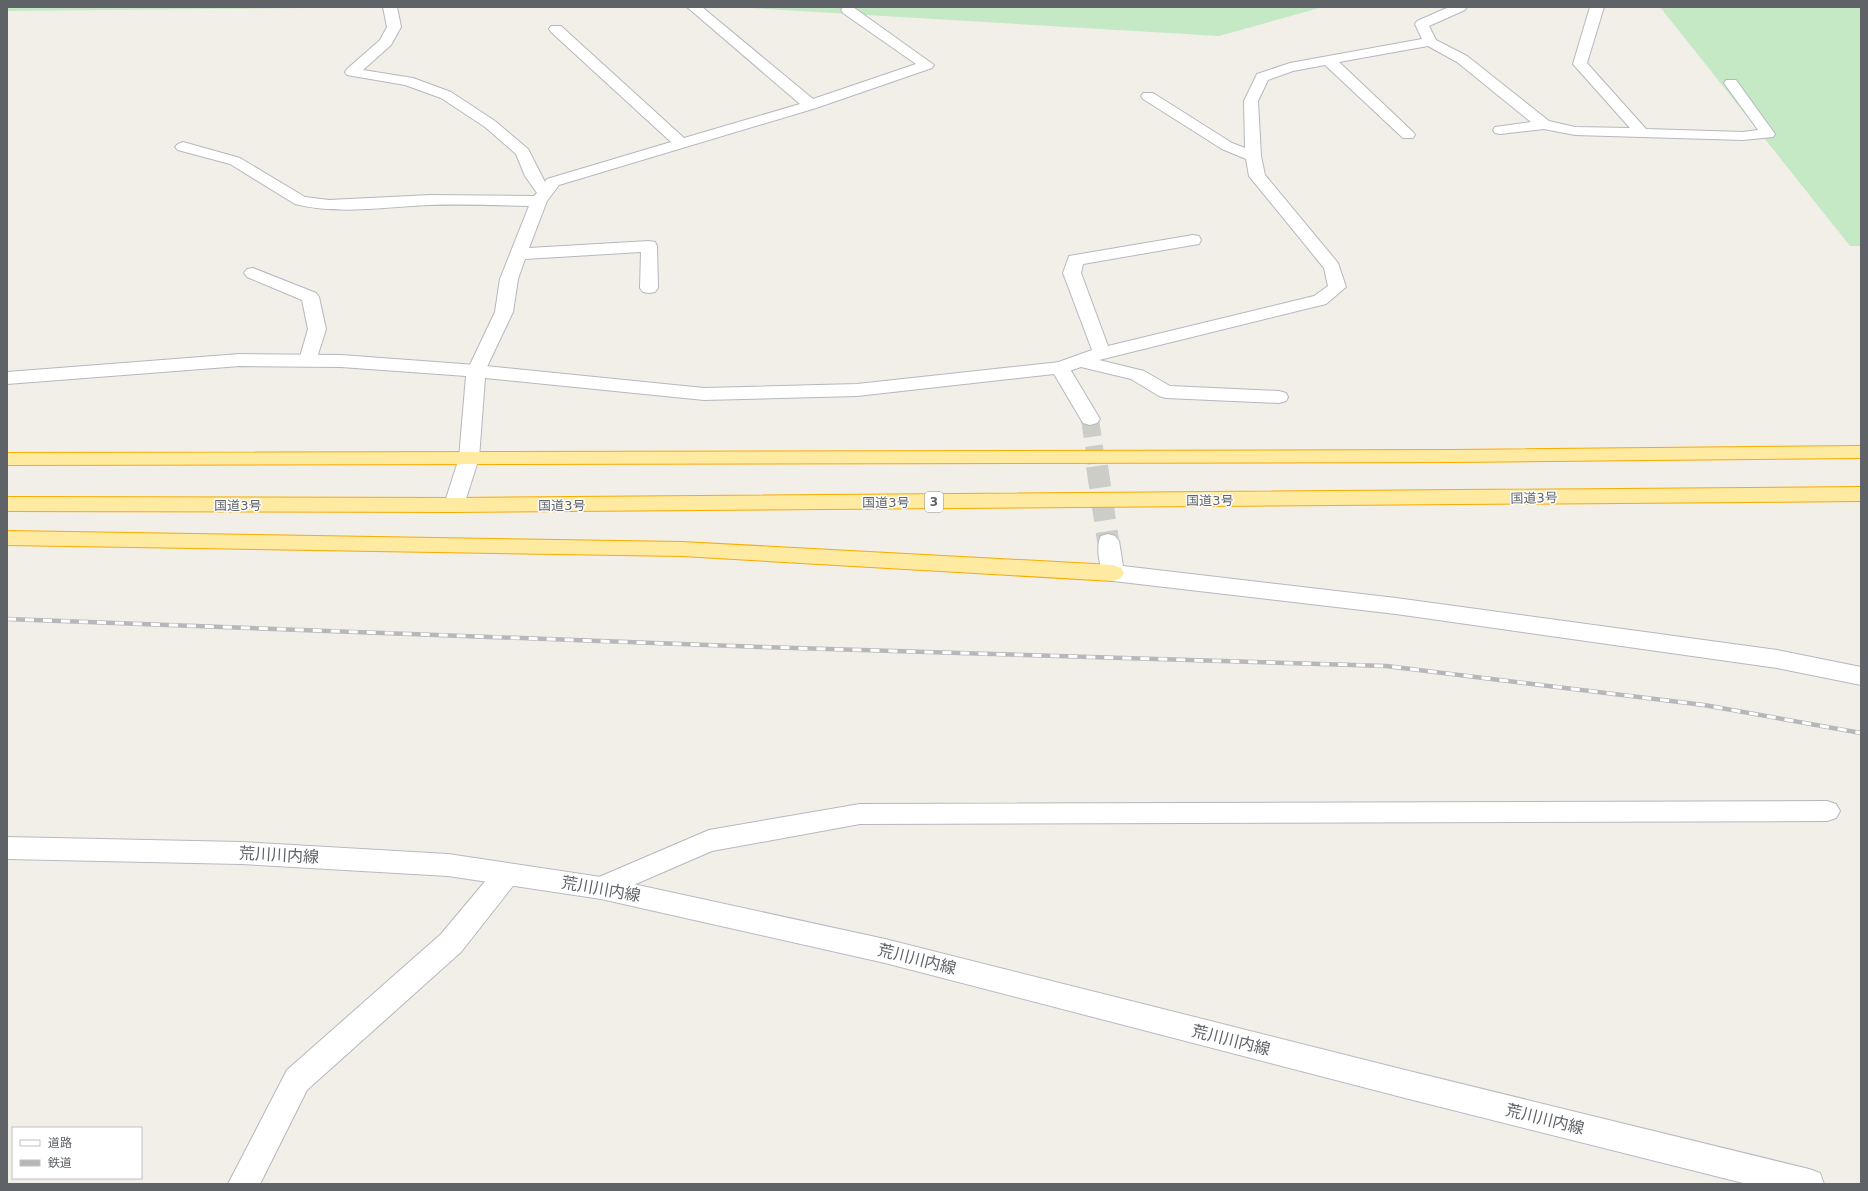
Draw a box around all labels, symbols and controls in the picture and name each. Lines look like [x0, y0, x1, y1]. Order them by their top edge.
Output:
street label: 国道3号 [1510, 490, 1558, 506]
road number: 3 [925, 492, 943, 512]
street label: 国道3号 [1186, 493, 1234, 508]
street label: 国道3号 [862, 495, 910, 510]
street label: 国道3号 [214, 498, 262, 513]
street label: 国道3号 [538, 498, 586, 513]
street label: 荒川川内線 [239, 843, 319, 867]
street label: 荒川川内線 [560, 873, 642, 905]
street label: 荒川川内線 [876, 940, 958, 978]
street label: 荒川川内線 [1190, 1021, 1272, 1059]
street label: 荒川川内線 [1504, 1100, 1586, 1138]
legend [12, 1127, 142, 1179]
text: 道路 [48, 1136, 72, 1150]
text: 鉄道 [48, 1156, 72, 1170]

